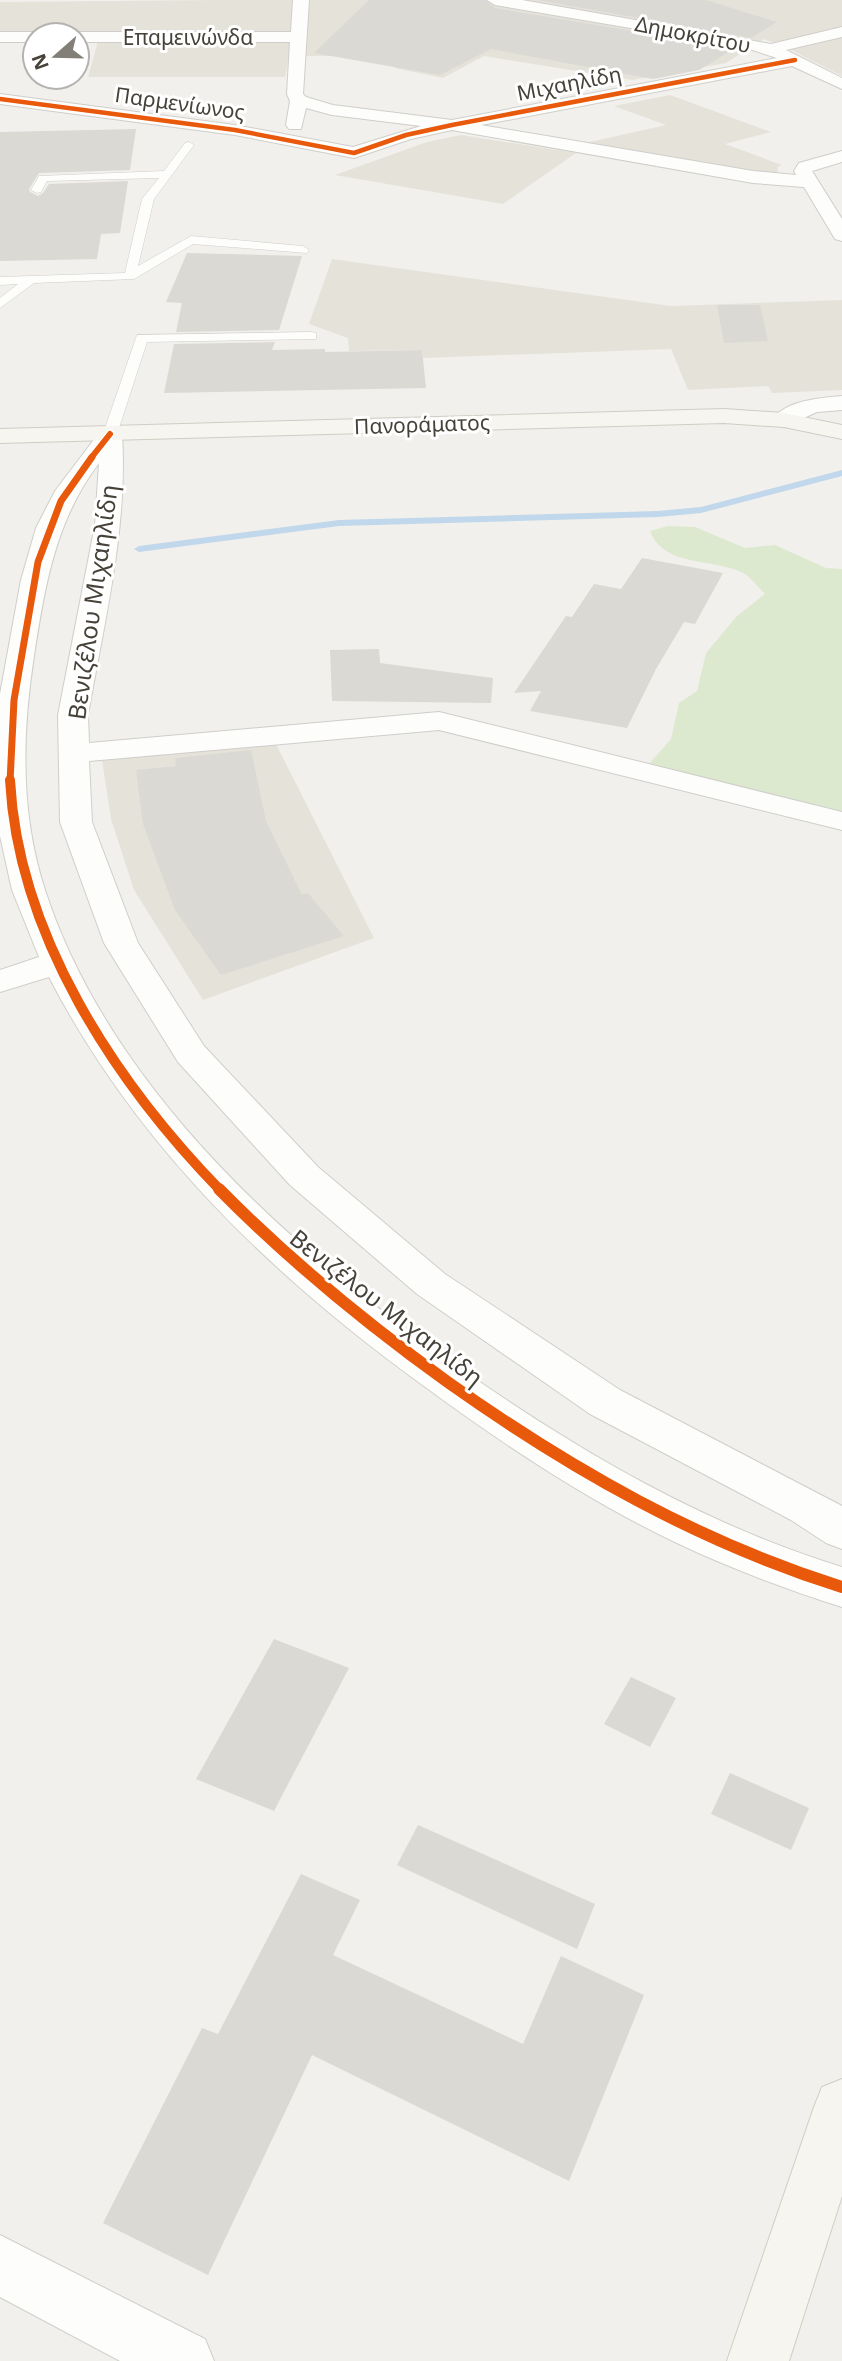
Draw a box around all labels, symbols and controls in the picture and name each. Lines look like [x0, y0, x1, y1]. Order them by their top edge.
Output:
street label: Δημοκρίτου [633, 9, 753, 59]
north arrow [21, 21, 91, 91]
street label: Επαμεινώνδα [123, 23, 253, 51]
text: N [25, 50, 55, 74]
street label: Μιχαηλίδη [514, 59, 624, 107]
street label: Παρμενίωνος [113, 80, 247, 126]
street label: Πανοράματος [354, 408, 490, 440]
street label: Βενιζέλου Μιχαηλίδη [59, 482, 125, 722]
street label: Βενιζέλου Μιχαηλίδη [283, 1221, 491, 1393]

